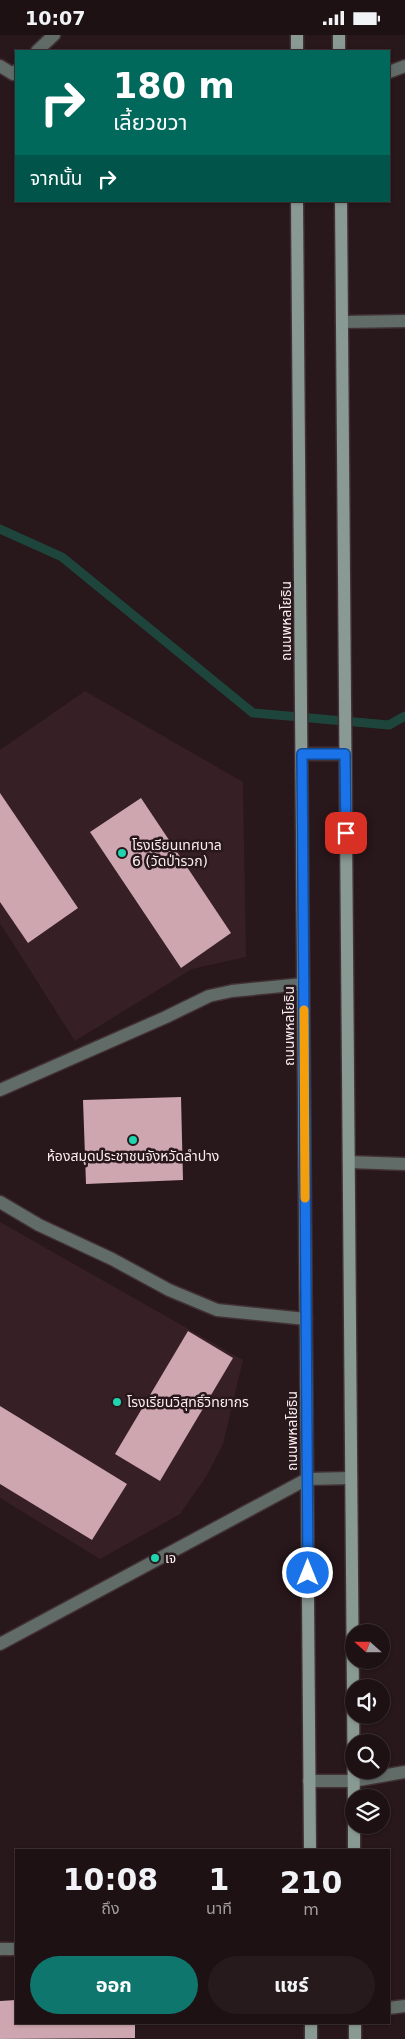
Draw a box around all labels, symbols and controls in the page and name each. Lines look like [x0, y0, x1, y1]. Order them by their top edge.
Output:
text: 10:07 [25, 7, 85, 29]
text: 180 m [113, 66, 235, 106]
icon: right [30, 70, 95, 135]
text: เลี้ยวขวา [113, 110, 188, 135]
icon: right [93, 165, 121, 193]
text: จากนั้น [30, 167, 83, 189]
street label: ถนนพหลโยธิน [278, 581, 294, 661]
pin [325, 812, 367, 854]
icon: arrive [332, 819, 360, 847]
place label: โรงเรียนเทศบาล 6 (วัดป่ารวก) [132, 837, 222, 869]
marker: โรงเรียนเทศบาล 6 (วัดป่ารวก) [116, 847, 128, 859]
street label: ถนนพหลโยธิน [281, 986, 297, 1066]
marker: ห้องสมุดประชาชนจังหวัดลำปาง [127, 1134, 139, 1146]
place label: ห้องสมุดประชาชนจังหวัดลำปาง [47, 1148, 219, 1165]
street label: ถนนพหลโยธิน [284, 1391, 300, 1471]
place label: โรงเรียนวิสุทธิ์วิทยากร [127, 1394, 249, 1411]
marker: โรงเรียนวิสุทธิ์วิทยากร [111, 1396, 123, 1408]
position arrow [281, 1546, 333, 1598]
place label: เจ [165, 1550, 176, 1566]
marker: เจ [149, 1552, 161, 1564]
north arrow [345, 1624, 390, 1669]
map controls [345, 1624, 390, 1834]
button: sound [345, 1679, 390, 1724]
button: search [345, 1734, 390, 1779]
button: layers [345, 1789, 390, 1834]
text: 10:08 [63, 1862, 158, 1897]
text: 1 [209, 1862, 229, 1897]
text: 210 [280, 1865, 342, 1900]
text: ถึง [101, 1899, 120, 1918]
text: นาที [206, 1899, 232, 1918]
text: m [303, 1900, 319, 1919]
button: ออก [30, 1956, 198, 2014]
button: แชร์ [208, 1956, 375, 2014]

